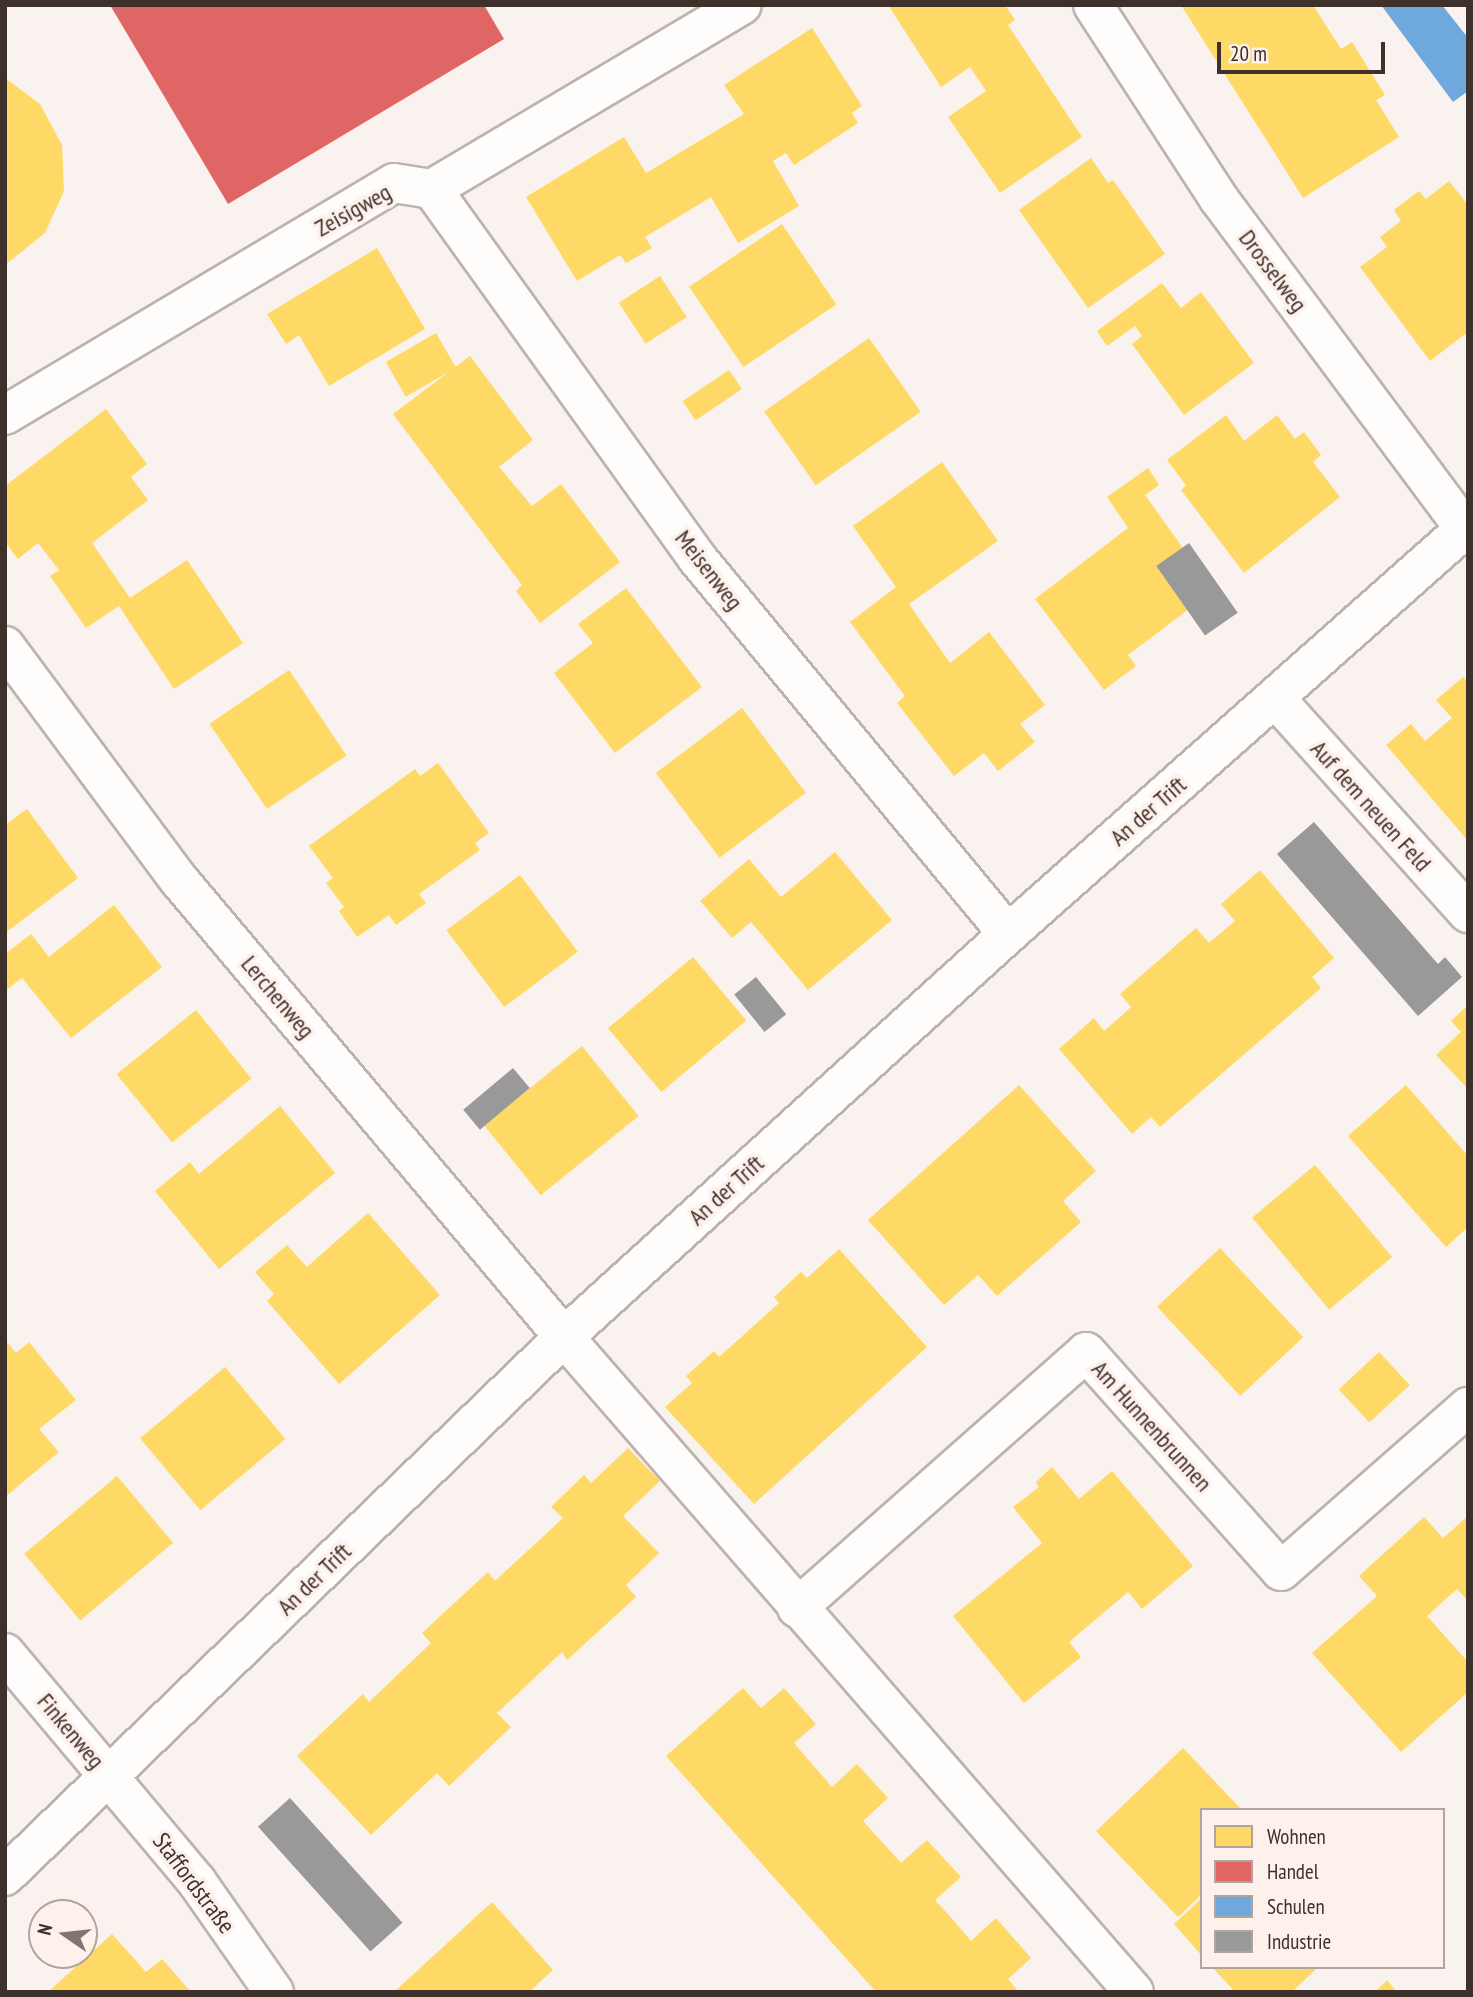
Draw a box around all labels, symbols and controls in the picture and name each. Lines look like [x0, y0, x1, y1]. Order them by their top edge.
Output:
scale bar [1221, 28, 1389, 72]
text: 20 m [1230, 40, 1267, 67]
street label: Zeisigweg [310, 177, 396, 243]
street label: Drosselweg [1233, 224, 1313, 318]
street label: Meisenweg [669, 524, 749, 616]
street label: Auf dem neuen Feld [1305, 735, 1437, 877]
street label: An der Trift [1104, 770, 1192, 852]
street label: Lerchenweg [235, 950, 321, 1044]
street label: An der Trift [682, 1149, 770, 1231]
street label: Am Hunnenbrunnen [1086, 1355, 1218, 1497]
street label: An der Trift [271, 1537, 357, 1621]
street label: Finkenweg [31, 1688, 111, 1774]
legend [1200, 1808, 1445, 1969]
text: Wohnen [1267, 1823, 1326, 1850]
street label: Staffordstraße [147, 1827, 241, 1939]
text: Handel [1267, 1858, 1319, 1885]
text: Schulen [1267, 1893, 1325, 1920]
north arrow [28, 1899, 98, 1969]
text: N [32, 1922, 57, 1937]
text: Industrie [1267, 1928, 1331, 1955]

